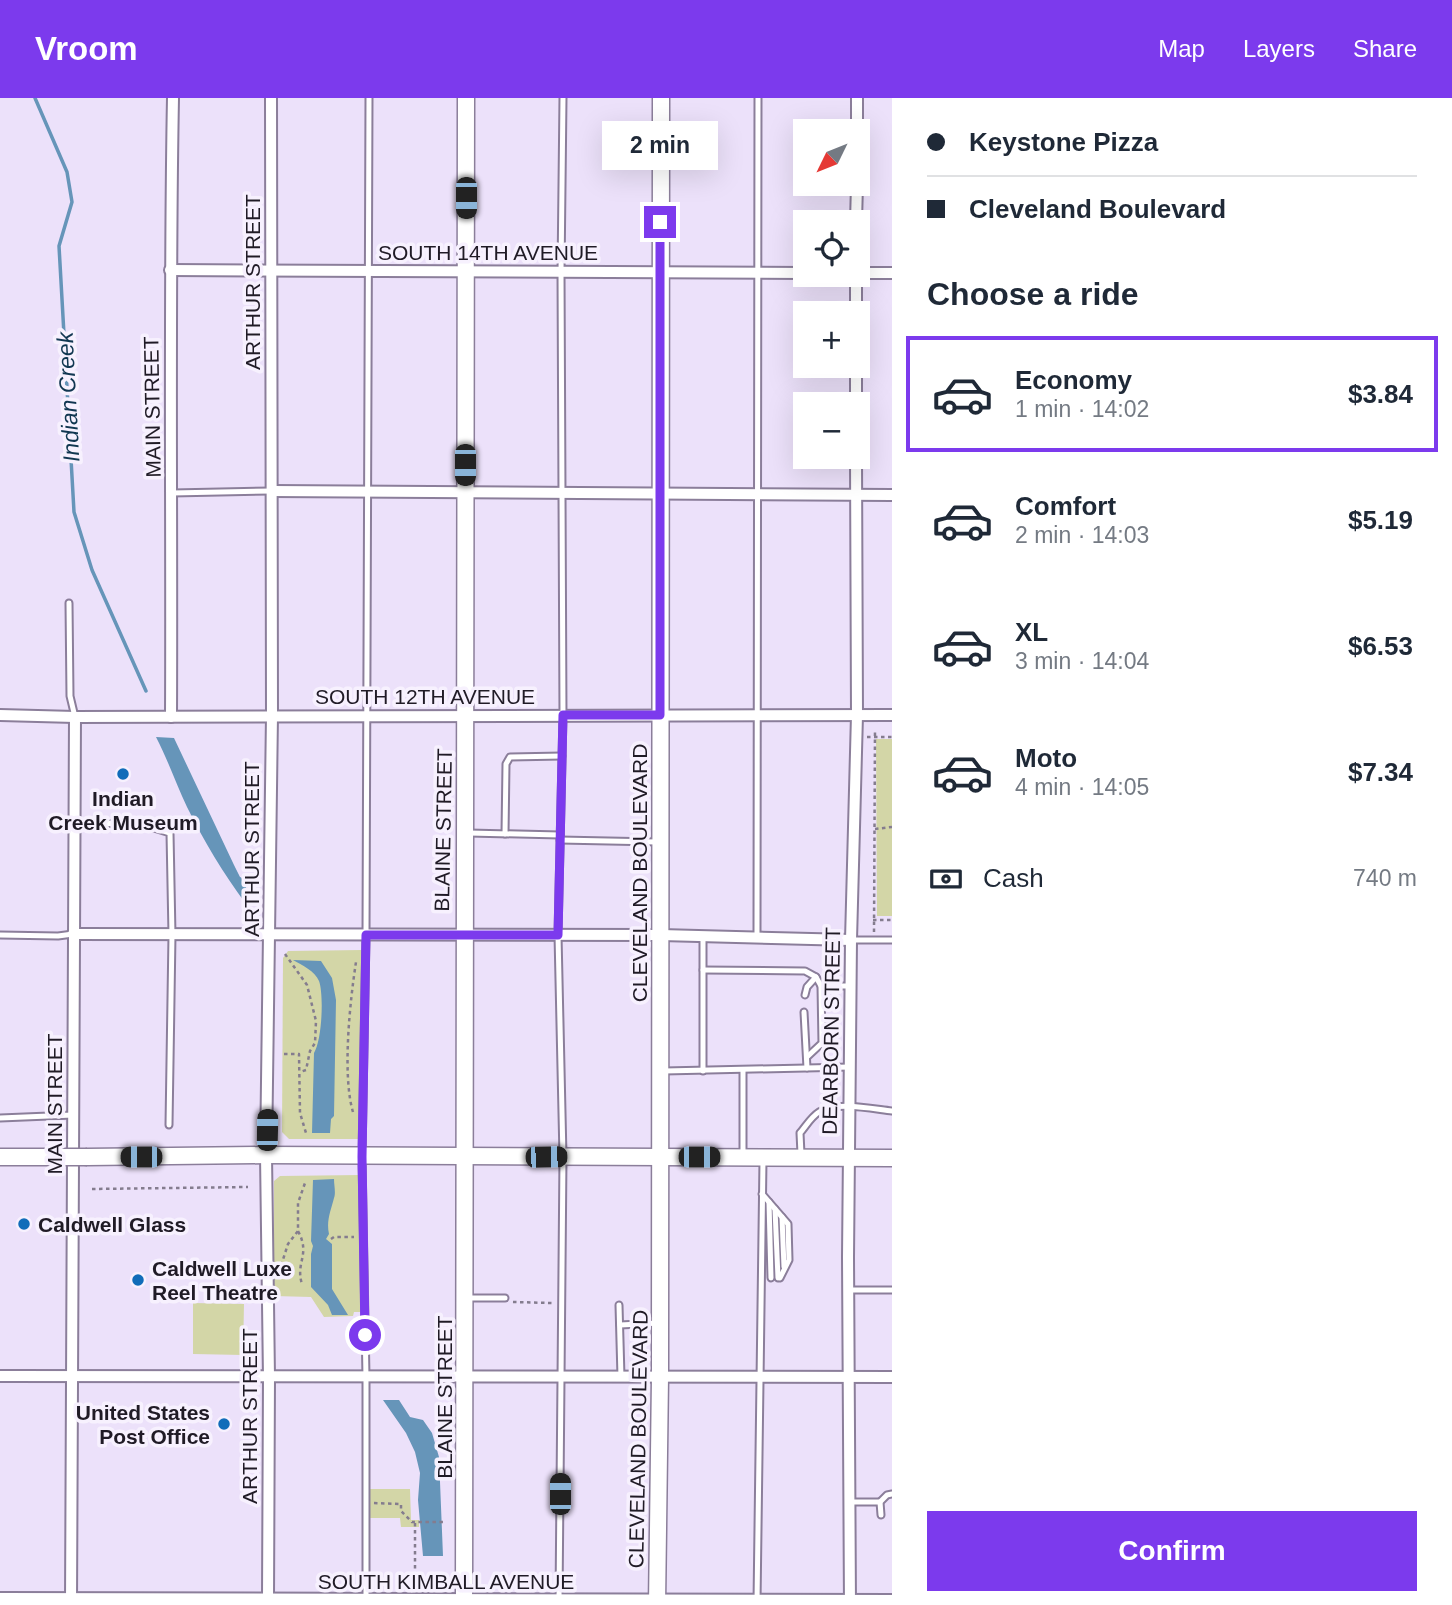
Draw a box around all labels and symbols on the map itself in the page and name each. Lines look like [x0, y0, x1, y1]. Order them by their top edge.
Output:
north arrow [793, 119, 870, 196]
callout: 2 min [602, 121, 718, 170]
car [456, 177, 477, 219]
street label: ARTHUR STREET [241, 194, 264, 370]
route end [644, 206, 676, 238]
street label: SOUTH 14TH AVENUE [378, 241, 598, 264]
water label: Indian Creek [52, 330, 84, 463]
street label: MAIN STREET [139, 336, 165, 478]
car [455, 444, 476, 486]
street label: SOUTH 12TH AVENUE [315, 685, 535, 708]
street label: CLEVELAND BOULEVARD [628, 744, 651, 1002]
street label: BLAINE STREET [430, 748, 456, 912]
street label: ARTHUR STREET [240, 761, 263, 937]
marker: Indian Creek Museum [115, 766, 131, 782]
place label: Indian Creek Museum [48, 787, 198, 834]
street label: DEARBORN STREET [818, 927, 844, 1135]
street label: MAIN STREET [43, 1033, 66, 1175]
car [257, 1109, 278, 1151]
car [525, 1146, 568, 1168]
car [121, 1147, 163, 1168]
car [679, 1147, 721, 1168]
place label: Caldwell Glass [38, 1213, 186, 1236]
marker: Caldwell Glass [16, 1216, 32, 1232]
place label: Caldwell Luxe Reel Theatre [152, 1257, 292, 1304]
marker: Caldwell Luxe Reel Theatre [130, 1272, 146, 1288]
street label: CLEVELAND BOULEVARD [624, 1309, 652, 1569]
street label: BLAINE STREET [433, 1315, 456, 1479]
route start [349, 1319, 381, 1351]
street label: ARTHUR STREET [238, 1328, 261, 1504]
place label: United States Post Office [76, 1401, 210, 1448]
marker: United States Post Office [216, 1416, 232, 1432]
car [550, 1473, 571, 1515]
street label: SOUTH KIMBALL AVENUE [318, 1570, 574, 1593]

